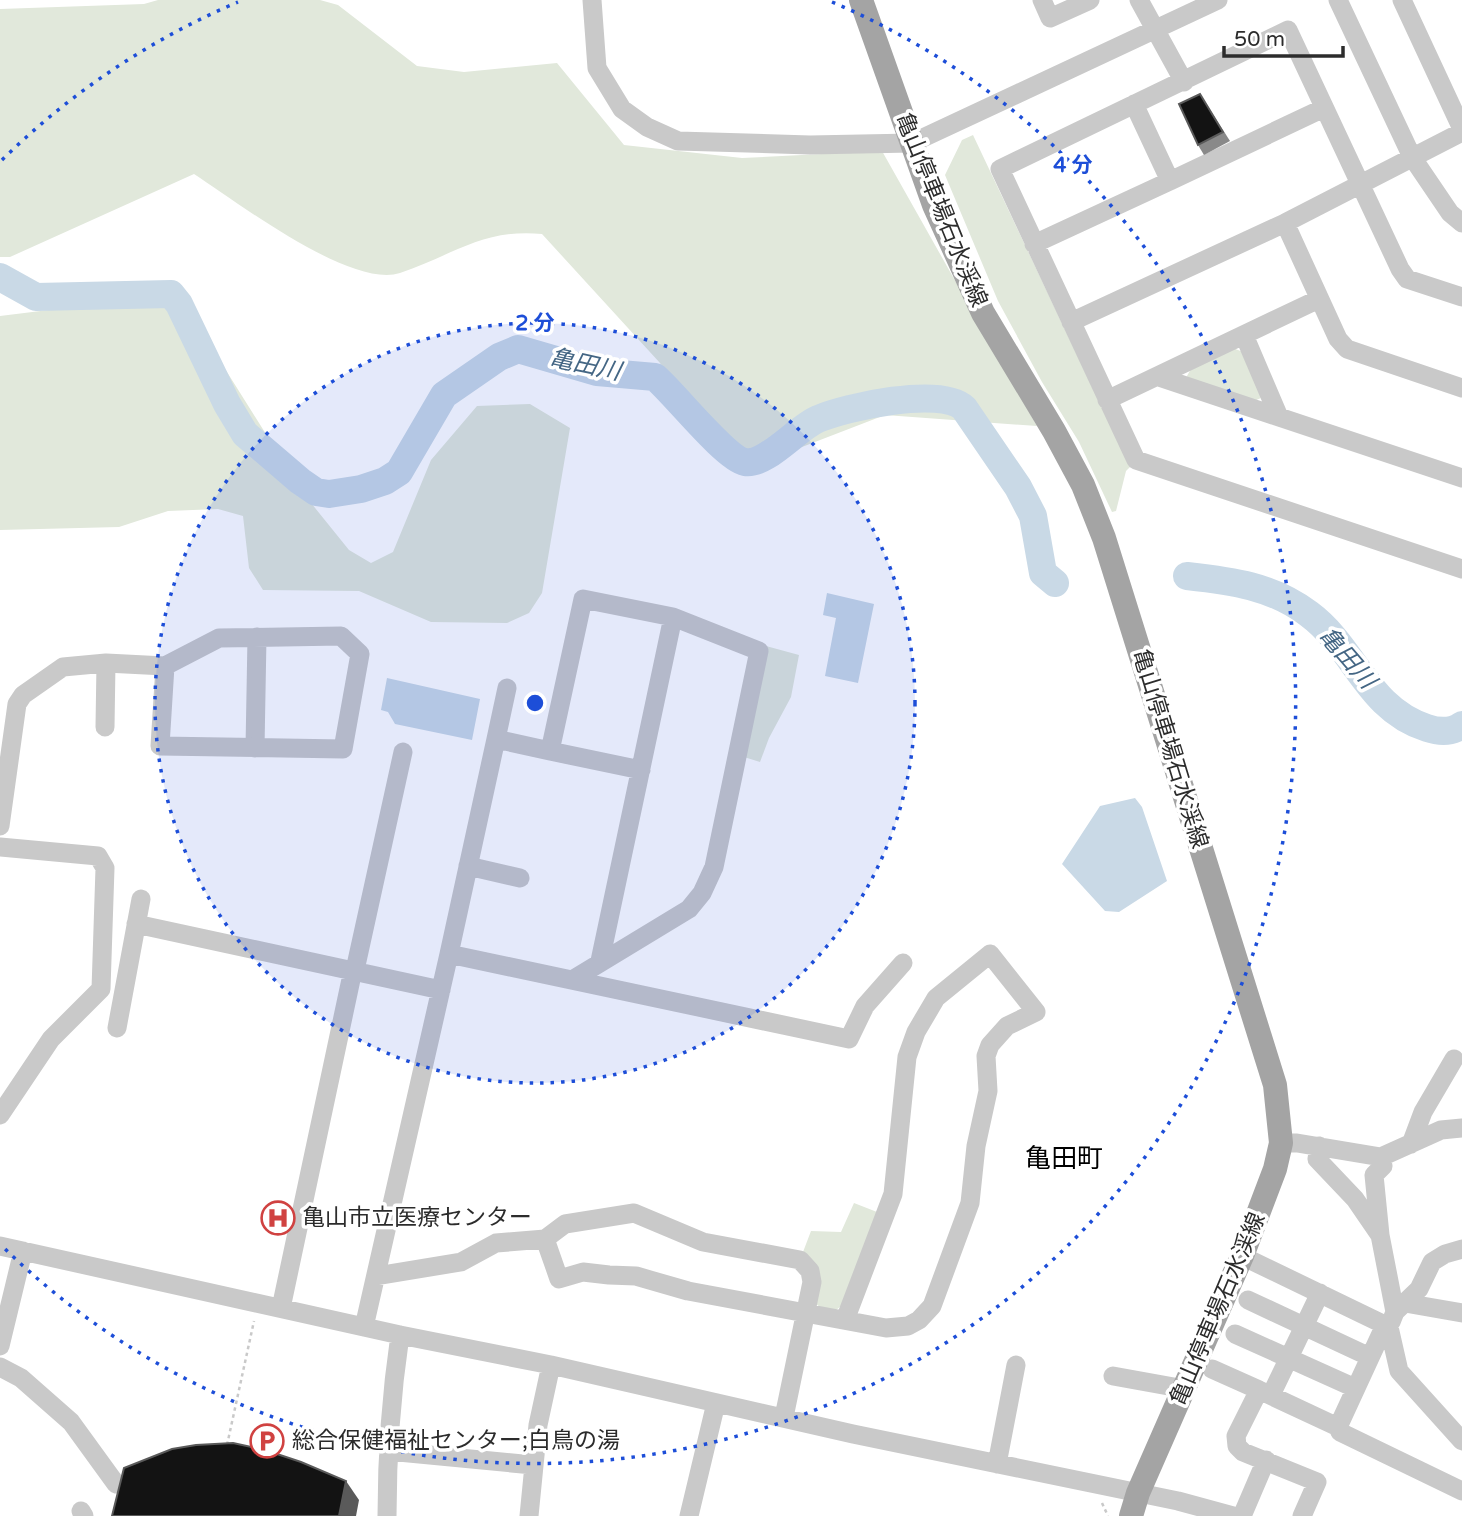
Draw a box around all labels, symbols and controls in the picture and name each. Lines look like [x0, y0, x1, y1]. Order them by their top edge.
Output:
scale bar [1224, 14, 1343, 58]
text: 50 m [1234, 27, 1285, 52]
street label: 亀山停車場石水渓線 [889, 109, 993, 311]
text: 4 分 [1053, 153, 1093, 178]
text: 2 分 [515, 311, 555, 336]
water label: 亀田川 [547, 343, 626, 387]
water label: 亀田川 [1312, 621, 1384, 697]
street label: 亀山停車場石水渓線 [1126, 646, 1214, 852]
centre of rings [523, 691, 547, 715]
district label: 亀田町 [1025, 1143, 1103, 1174]
hospital icon: 亀山市立医療センター [259, 1199, 297, 1237]
place label: 亀山市立医療センター [302, 1204, 532, 1232]
street label: 亀山停車場石水渓線 [1165, 1208, 1271, 1410]
parking icon: 総合保健福祉センター;白鳥の湯 [248, 1422, 286, 1460]
place label: 総合保健福祉センター;白鳥の湯 [292, 1427, 620, 1455]

